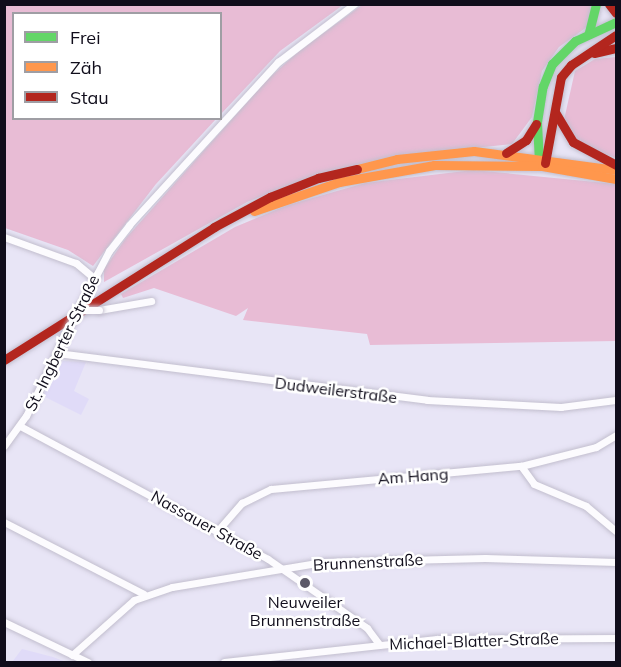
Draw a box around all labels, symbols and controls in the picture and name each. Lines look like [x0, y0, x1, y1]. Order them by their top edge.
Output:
legend [12, 12, 222, 120]
text: Frei [70, 26, 100, 49]
text: Zäh [70, 56, 102, 79]
text: Stau [70, 86, 109, 109]
street label: St.-Ingberter-Straße [21, 272, 103, 414]
street label: Dudweilerstraße [274, 373, 398, 407]
street label: Am Hang [377, 464, 449, 488]
street label: Nassauer Straße [148, 486, 266, 564]
street label: Brunnenstraße [312, 550, 424, 574]
marker: Neuweiler Brunnenstraße [298, 576, 312, 590]
place label: Neuweiler Brunnenstraße [250, 592, 360, 630]
street label: Michael-Blatter-Straße [389, 628, 559, 654]

